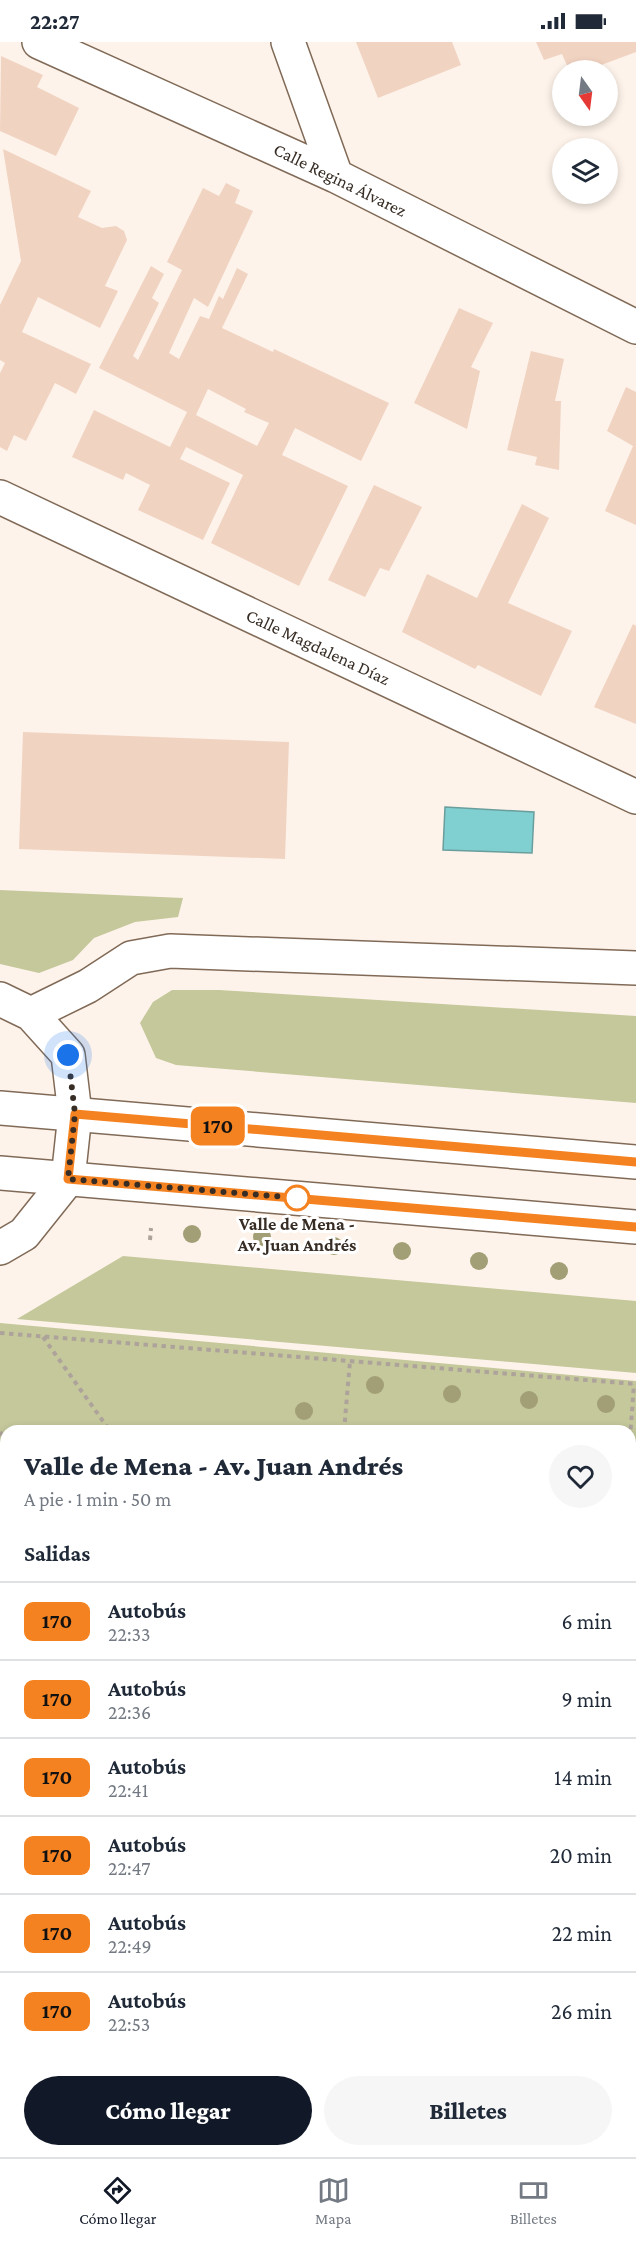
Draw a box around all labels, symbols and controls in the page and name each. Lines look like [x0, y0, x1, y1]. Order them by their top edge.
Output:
text: 22:27 [30, 9, 80, 34]
north arrow [552, 60, 618, 126]
map controls [552, 60, 618, 204]
button: layers [552, 138, 618, 204]
street label: Calle Regina Álvarez [270, 139, 410, 221]
street label: Calle Magdalena Díaz [243, 605, 393, 689]
your location [53, 1040, 83, 1070]
line badge: 170 [184, 1106, 252, 1146]
text: 170 [203, 1114, 233, 1138]
marker: Valle de Mena - Av. Juan Andrés [284, 1185, 310, 1211]
place label: Valle de Mena - Av. Juan Andrés [237, 1214, 356, 1255]
button: heart [549, 1445, 612, 1508]
text: Valle de Mena - Av. Juan Andrés [24, 1450, 403, 1481]
text: A pie · 1 min · 50 m [24, 1488, 171, 1510]
text: Salidas [24, 1541, 90, 1566]
text: Autobús [108, 1598, 186, 1623]
text: 170 [42, 1609, 72, 1633]
text: 6 min [561, 1609, 612, 1634]
text: 22:33 [108, 1623, 150, 1645]
text: Autobús [108, 1676, 186, 1701]
text: 170 [42, 1687, 72, 1711]
text: 9 min [561, 1687, 612, 1712]
text: 22:36 [108, 1701, 151, 1723]
text: Autobús [108, 1754, 186, 1779]
text: 170 [42, 1765, 72, 1789]
text: 14 min [554, 1765, 612, 1790]
text: 22:41 [108, 1779, 148, 1801]
text: Autobús [108, 1832, 186, 1857]
text: 170 [42, 1843, 72, 1867]
text: 20 min [550, 1843, 612, 1868]
text: 22:47 [108, 1857, 150, 1879]
text: Autobús [108, 1910, 186, 1935]
text: 170 [42, 1921, 72, 1945]
text: 22 min [552, 1921, 612, 1946]
text: 22:49 [108, 1935, 152, 1957]
text: Autobús [108, 1988, 186, 2013]
text: 170 [42, 1999, 72, 2023]
text: 26 min [551, 1999, 612, 2024]
text: 22:53 [108, 2013, 150, 2035]
button: Cómo llegar [24, 2076, 312, 2145]
button: Billetes [324, 2076, 612, 2145]
tab: Cómo llegar [79, 2174, 157, 2227]
tab: Mapa [315, 2174, 351, 2227]
tab: Billetes [510, 2174, 557, 2227]

